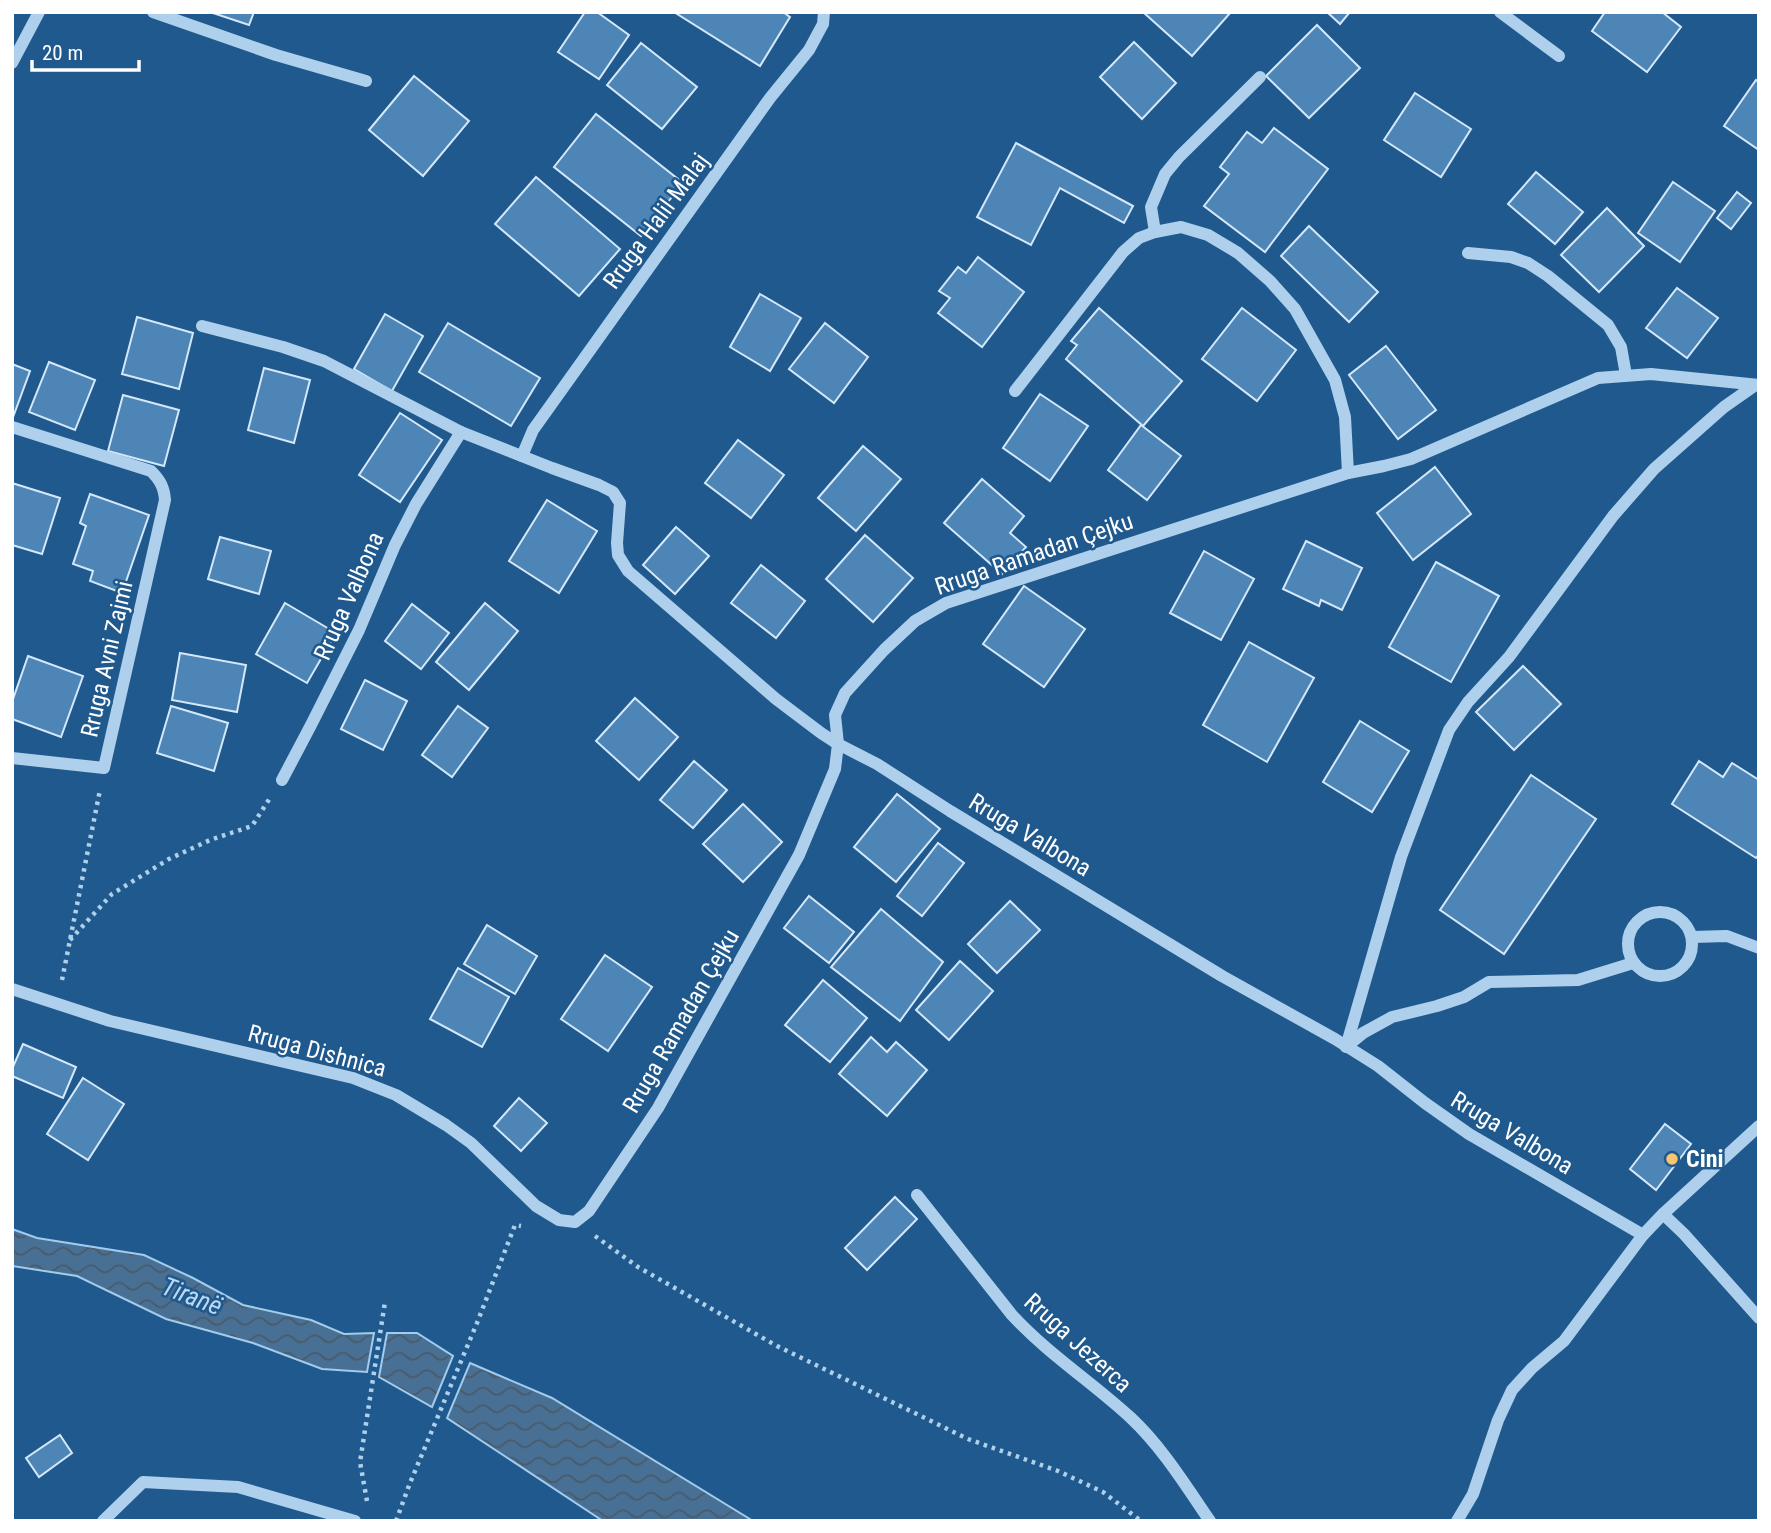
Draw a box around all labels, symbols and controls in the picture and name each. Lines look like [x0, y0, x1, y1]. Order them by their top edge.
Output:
scale bar [32, 28, 138, 72]
text: 20 m [42, 41, 83, 65]
street label: Rruga Halil Malaj [597, 148, 715, 294]
street label: Rruga Ramadan Çejku [931, 507, 1137, 601]
street label: Rruga Valbona [308, 528, 390, 664]
street label: Rruga Avni Zajmi [75, 578, 139, 740]
street label: Rruga Valbona [964, 788, 1096, 882]
street label: Rruga Ramadan Çejku [617, 924, 745, 1118]
street label: Rruga Dishnica [245, 1019, 389, 1083]
street label: Rruga Valbona [1446, 1086, 1578, 1180]
place label: Cini [1686, 1145, 1724, 1173]
marker: Cini [1664, 1151, 1680, 1167]
water label: Tiranë [158, 1271, 227, 1321]
street label: Rruga Jezerca [1019, 1288, 1137, 1398]

